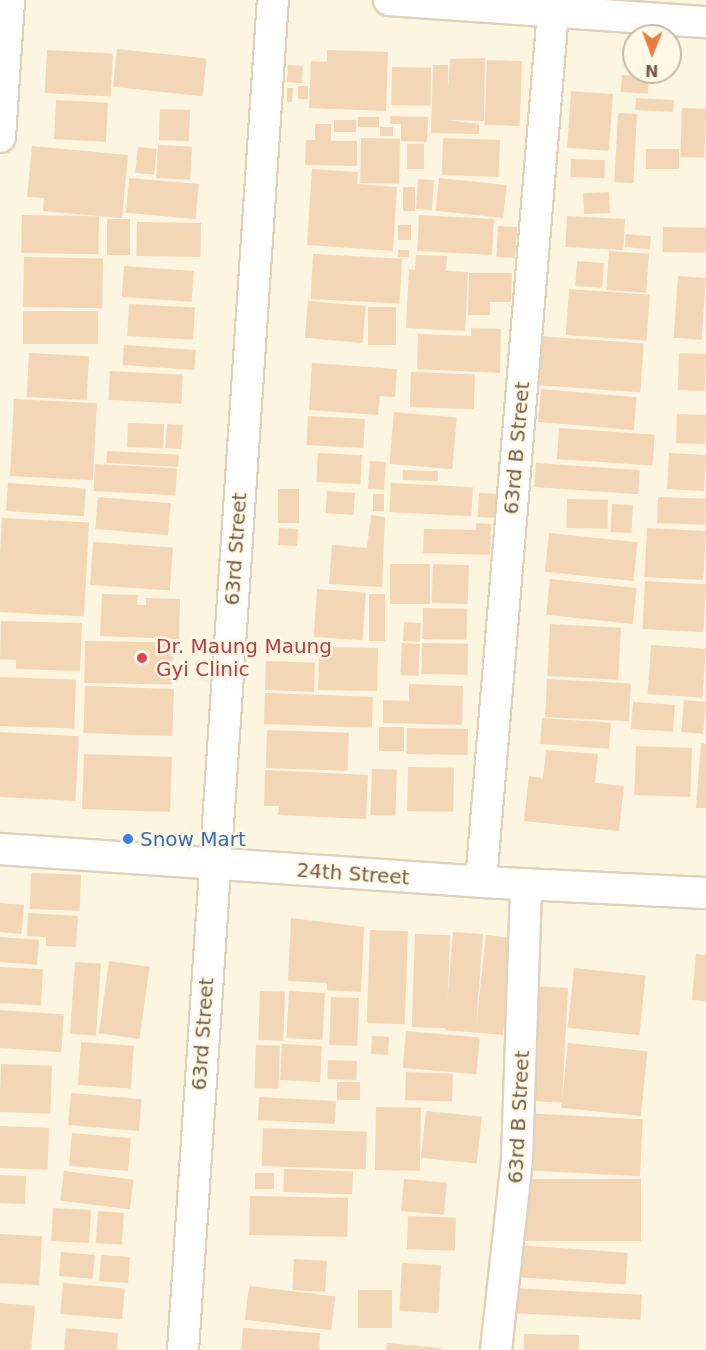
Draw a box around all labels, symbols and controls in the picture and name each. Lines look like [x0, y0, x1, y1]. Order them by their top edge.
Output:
north arrow [622, 24, 682, 84]
text: N [645, 61, 659, 80]
street label: 63rd B Street [499, 381, 535, 515]
street label: 63rd Street [220, 492, 252, 606]
place label: Dr. Maung Maung Gyi Clinic [156, 634, 332, 681]
marker: Dr. Maung Maung Gyi Clinic [133, 649, 151, 667]
place label: Snow Mart [140, 827, 246, 851]
marker: Snow Mart [121, 832, 135, 846]
street label: 24th Street [296, 858, 410, 890]
street label: 63rd Street [187, 977, 219, 1091]
street label: 63rd B Street [504, 1050, 534, 1184]

